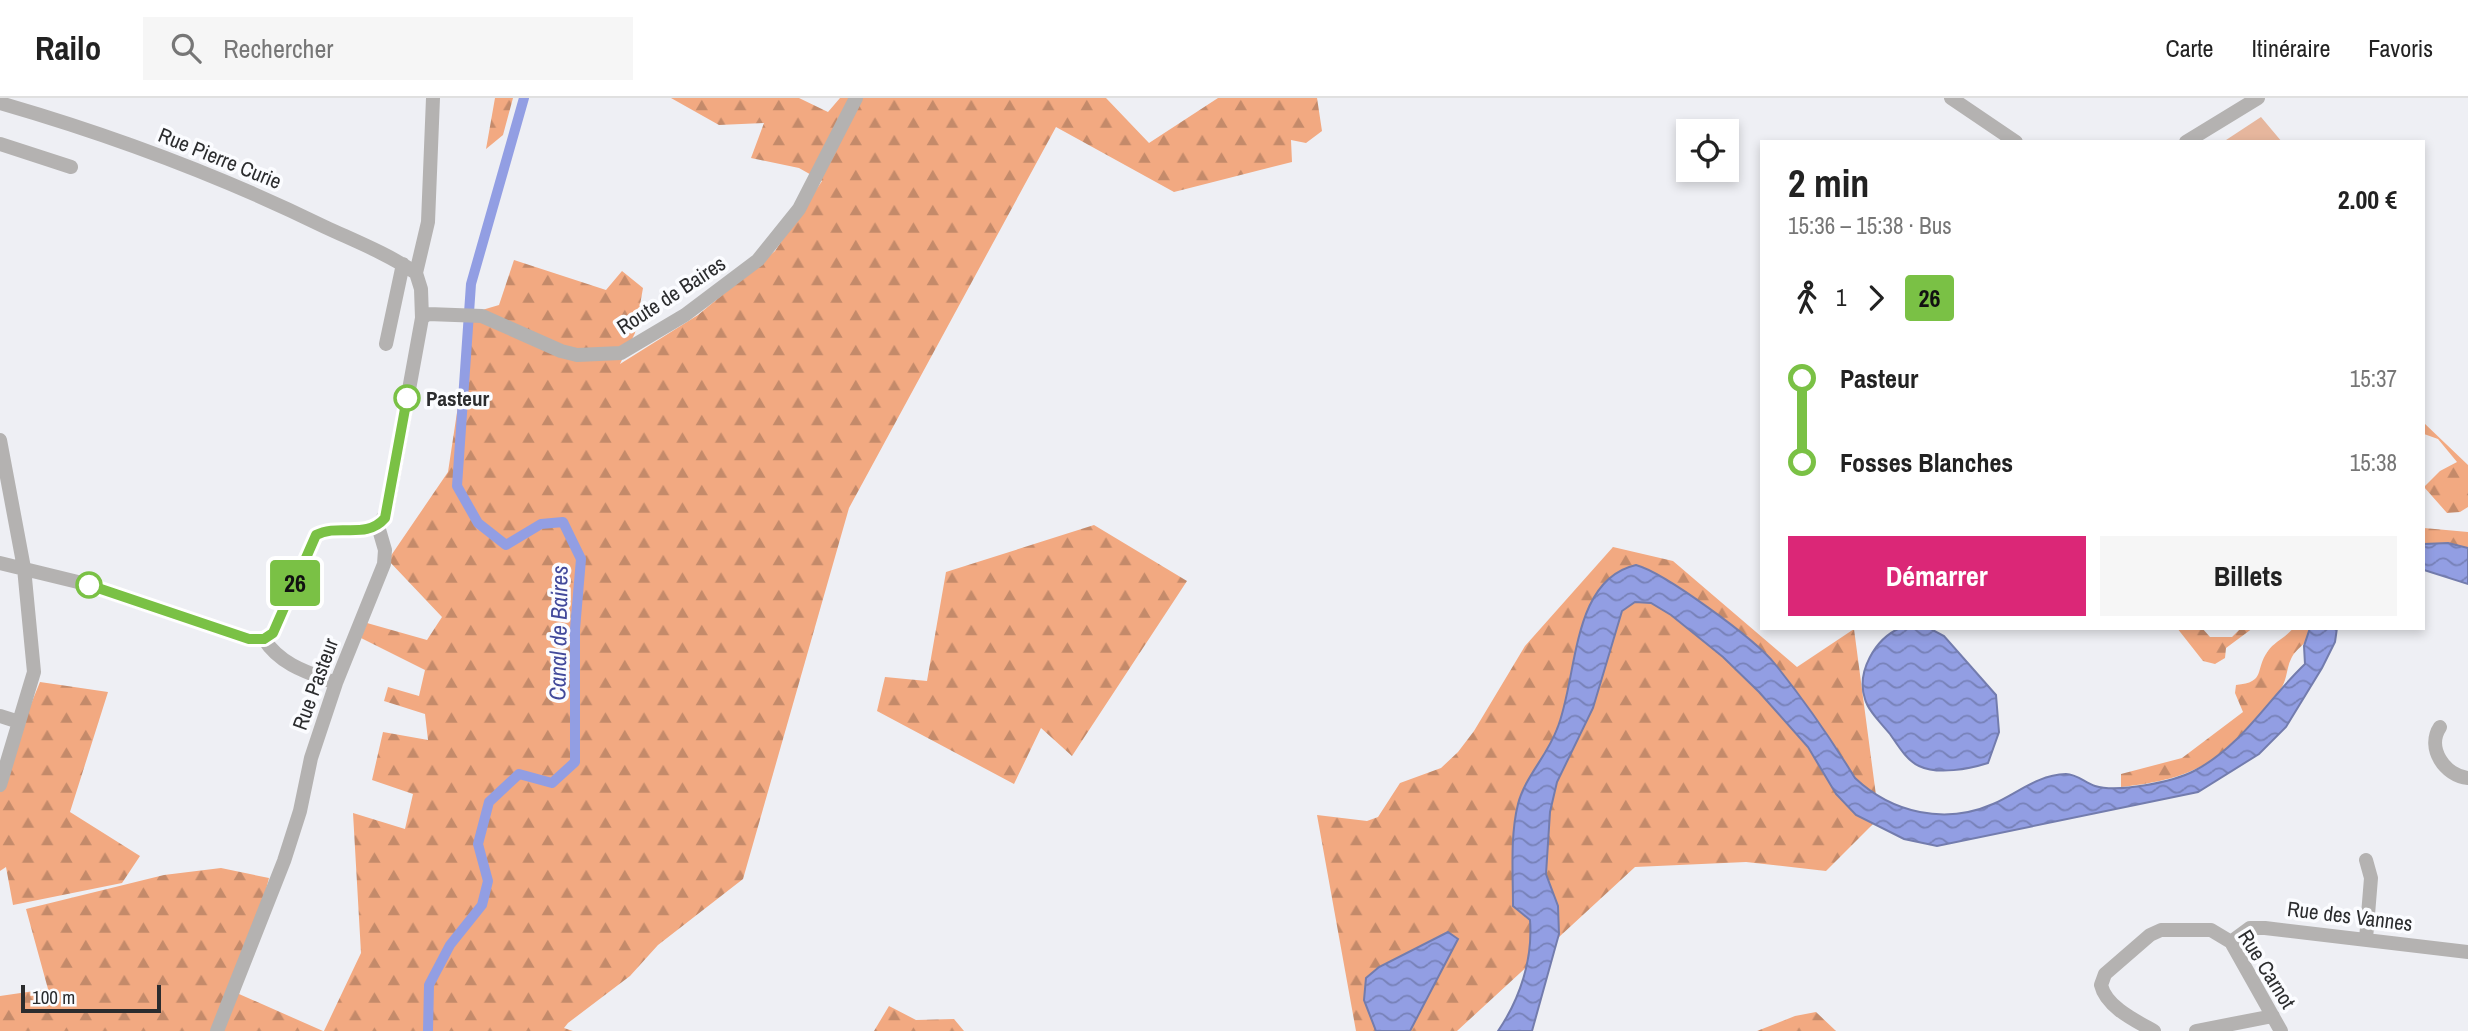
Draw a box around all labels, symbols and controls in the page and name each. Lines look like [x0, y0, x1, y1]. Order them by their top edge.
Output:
search box [143, 17, 633, 80]
text: Railo [35, 26, 101, 70]
icon: search [167, 29, 205, 67]
text: Rechercher [223, 31, 333, 66]
text: Carte [2165, 32, 2214, 64]
text: Itinéraire [2252, 32, 2330, 64]
text: Favoris [2368, 32, 2433, 64]
map controls [1676, 119, 1739, 182]
button: locate [1676, 119, 1739, 182]
street label: Rue Pierre Curie [154, 120, 286, 196]
text: 2 min [1788, 158, 1869, 209]
text: 2.00 € [2338, 182, 2397, 217]
text: 15:36 – 15:38 · Bus [1788, 210, 1952, 241]
street label: Route de Baires [611, 249, 731, 341]
icon: walk [1788, 279, 1826, 317]
icon: forward [1857, 279, 1895, 317]
text: 1 [1836, 282, 1847, 313]
text: 26 [1919, 282, 1940, 314]
text: Pasteur [1840, 361, 1918, 396]
text: 15:37 [2350, 363, 2397, 394]
place label: Pasteur [426, 384, 489, 413]
marker: Pasteur [394, 385, 420, 411]
text: Fosses Blanches [1840, 445, 2013, 480]
text: 15:38 [2350, 447, 2397, 478]
button: Démarrer [1788, 536, 2086, 616]
button: Billets [2100, 536, 2397, 616]
line badge: 26 [264, 560, 326, 606]
water label: Canal de Baires [541, 565, 575, 701]
text: 26 [284, 567, 306, 599]
unlabelled marker [76, 572, 102, 598]
street label: Rue Pasteur [285, 634, 345, 734]
street label: Rue des Vannes [2286, 894, 2414, 938]
street label: Rue Carnot [2231, 924, 2303, 1014]
scale bar [21, 982, 161, 1014]
text: 100 m [32, 984, 75, 1010]

